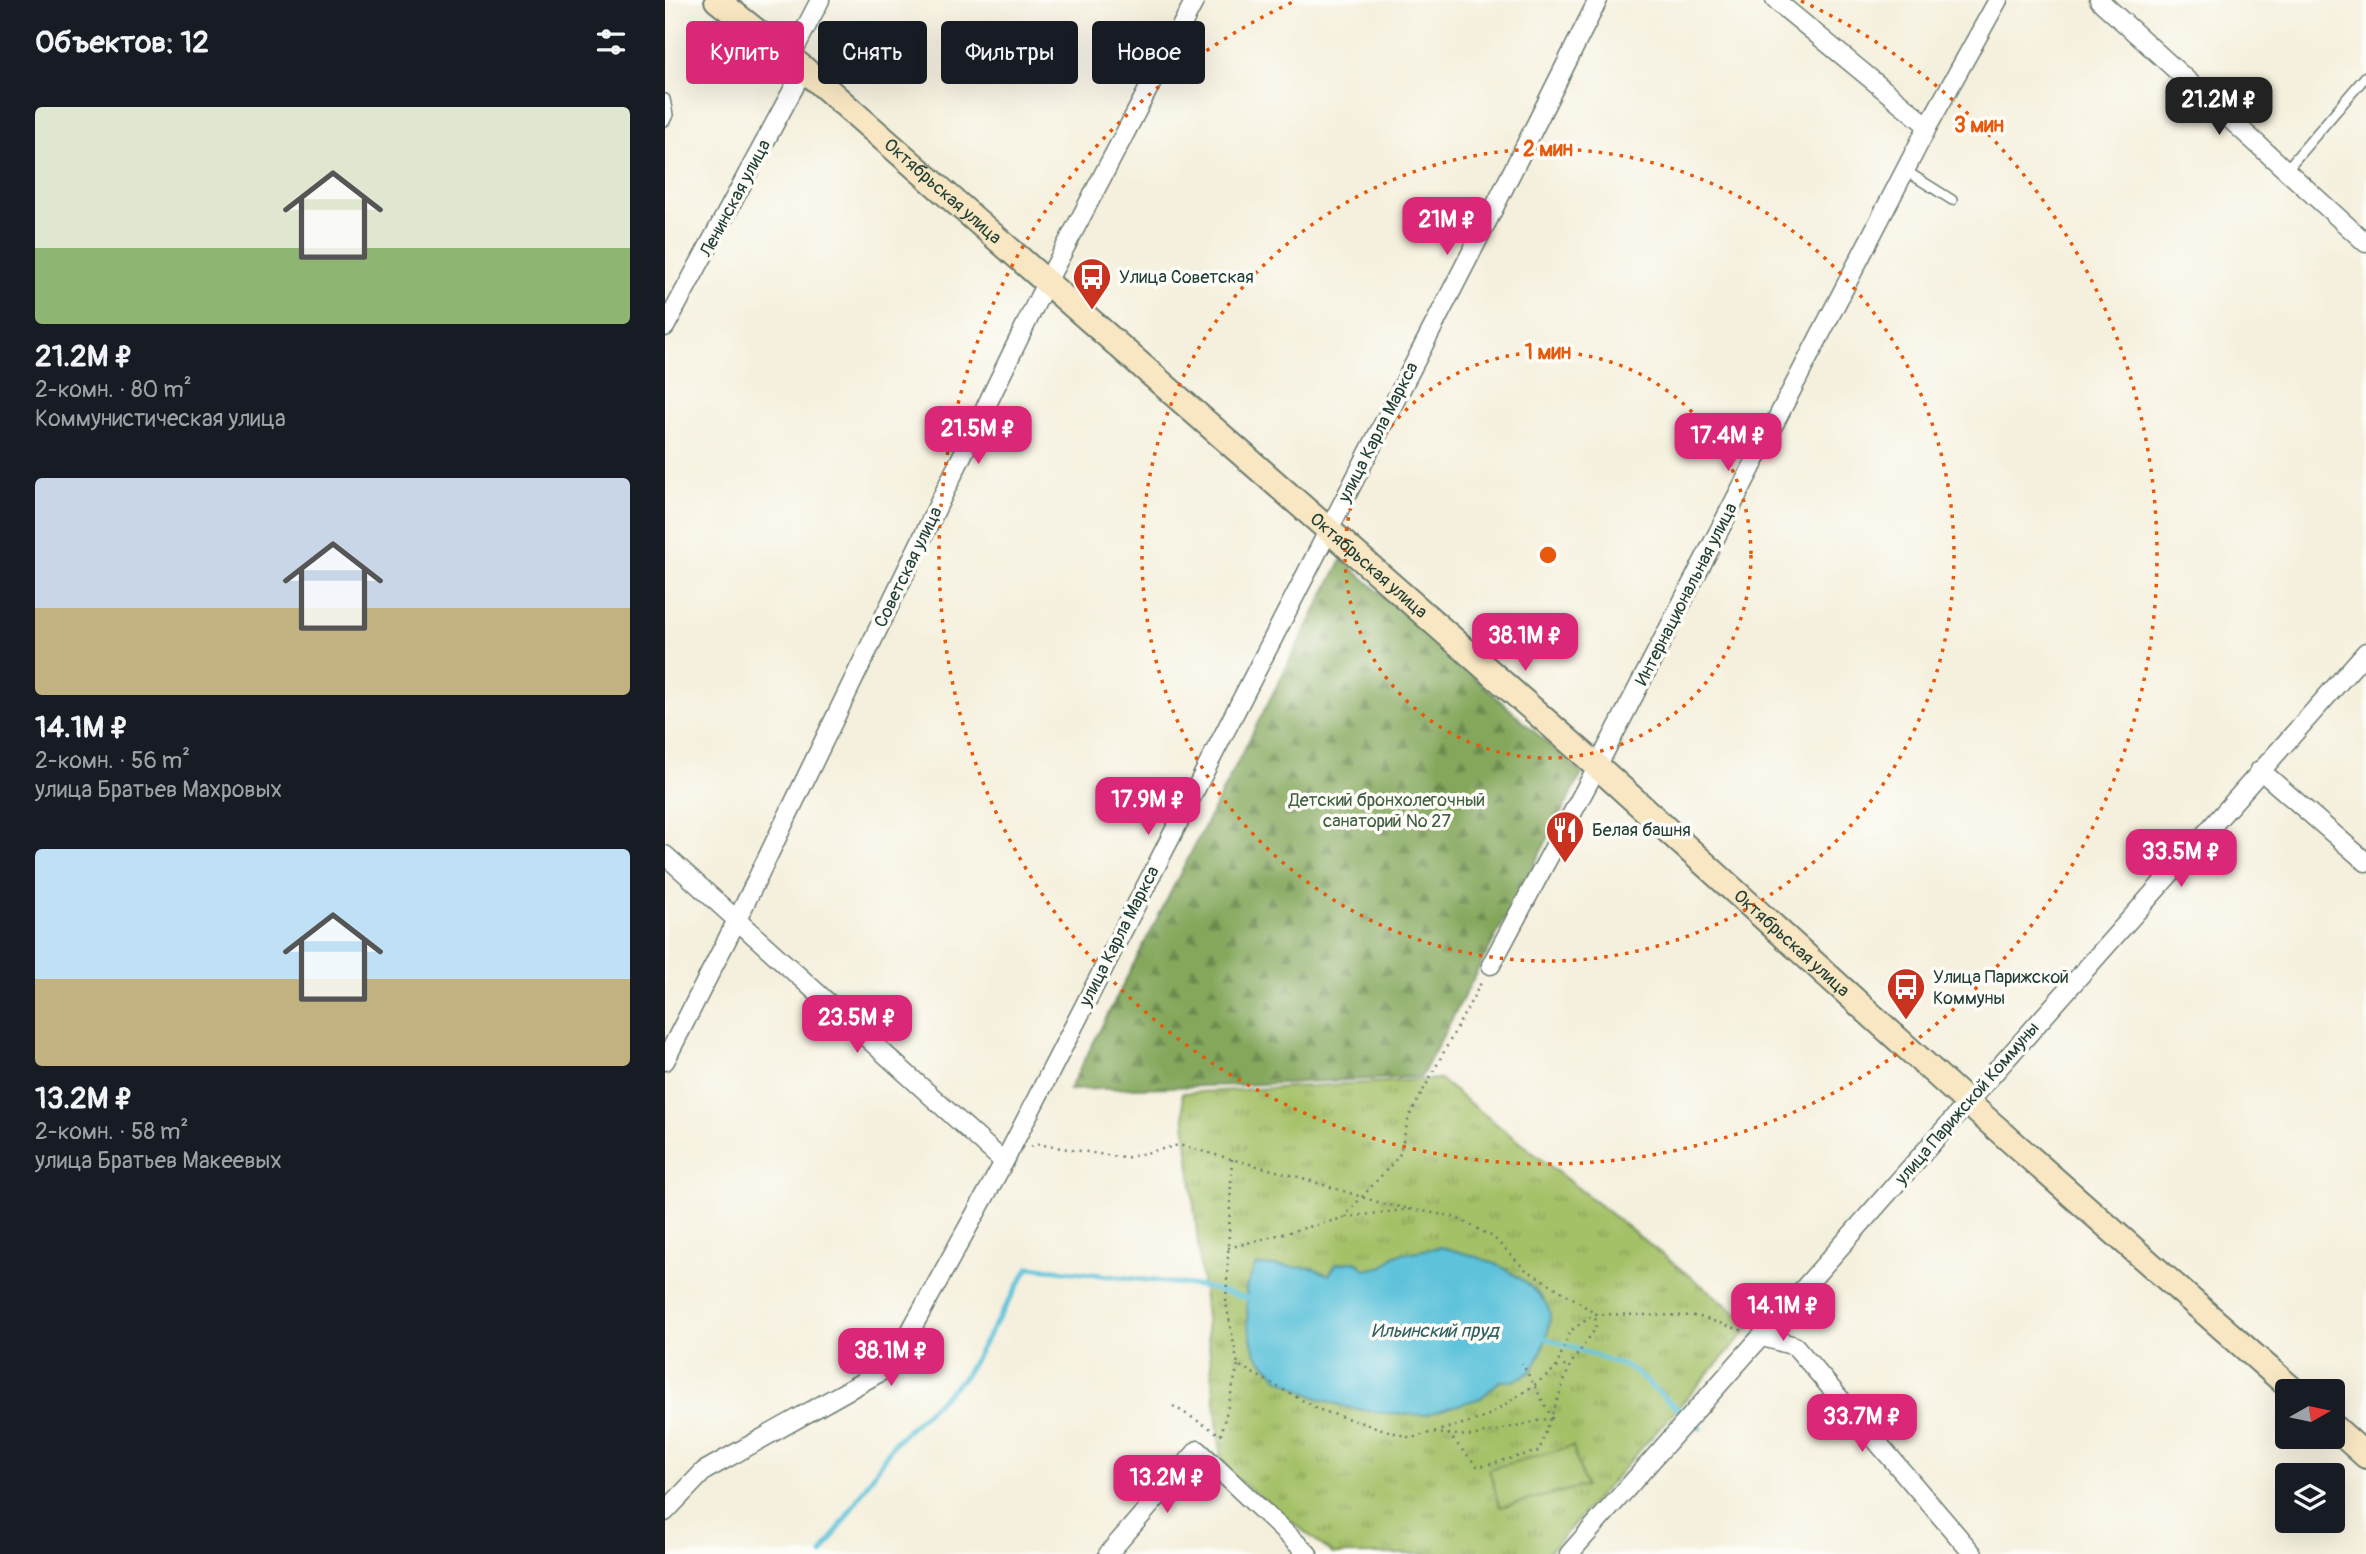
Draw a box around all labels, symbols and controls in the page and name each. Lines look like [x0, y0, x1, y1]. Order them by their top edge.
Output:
chip: Купить [686, 21, 804, 84]
chip: Снять [818, 21, 927, 84]
chip: Фильтры [941, 21, 1078, 84]
chip: Новое [1092, 21, 1205, 84]
icon: filters [592, 23, 630, 61]
text: Объектов: 12 [35, 24, 209, 61]
pin: 21.2M ₽ [2154, 78, 2284, 137]
text: 21.2M ₽ [2181, 85, 2257, 114]
text: 3 мин [1954, 112, 2004, 139]
street label: Октябрьская улица [879, 134, 1006, 249]
street label: Ленинская улица [694, 136, 776, 262]
text: 2 мин [1523, 136, 1573, 163]
icon: home [270, 152, 396, 278]
pin: 21M ₽ [1398, 198, 1496, 257]
text: 21M ₽ [1418, 205, 1476, 234]
bus stop icon: Улица Советская [1071, 256, 1113, 311]
place label: Улица Советская [1119, 266, 1254, 289]
text: 21.2M ₽ [35, 338, 133, 375]
text: 1 мин [1525, 339, 1571, 366]
street label: улица Карла Маркса [1333, 358, 1424, 507]
text: 2-комн. · 80 m² [35, 375, 192, 404]
text: Коммунистическая улица [35, 404, 286, 433]
pin: 21.5M ₽ [913, 406, 1043, 466]
text: 21.5M ₽ [941, 414, 1015, 443]
pin: 17.4M ₽ [1663, 414, 1793, 473]
text: 17.4M ₽ [1691, 421, 1765, 450]
street label: Интернациональная улица [1630, 499, 1743, 689]
street label: Советская улица [869, 503, 948, 631]
street label: Октябрьская улица [1305, 508, 1432, 624]
icon: home [270, 523, 396, 649]
centre of rings [1536, 543, 1560, 567]
pin: 38.1M ₽ [1460, 614, 1590, 673]
text: 38.1M ₽ [1488, 621, 1562, 650]
text: 14.1M ₽ [35, 709, 129, 746]
text: 2-комн. · 56 m² [35, 746, 190, 775]
text: улица Братьев Махровых [35, 775, 282, 804]
pin: 17.9M ₽ [1083, 778, 1213, 837]
text: 17.9M ₽ [1111, 785, 1185, 814]
park label: Детский бронхолегочный санаторий № 27 [1288, 789, 1485, 833]
restaurant icon: Белая башня [1544, 809, 1586, 864]
place label: Белая башня [1592, 819, 1691, 842]
pin: 33.5M ₽ [2116, 830, 2246, 889]
text: 33.5M ₽ [2142, 837, 2220, 866]
street label: улица Карла Маркса [1074, 862, 1165, 1011]
street label: Октябрьская улица [1728, 885, 1854, 1002]
icon: home [270, 894, 396, 1020]
bus stop icon: Улица Парижской Коммуны [1885, 966, 1927, 1021]
place label: Улица Парижской Коммуны [1933, 966, 2069, 1010]
pin: 23.5M ₽ [792, 996, 922, 1055]
text: 23.5M ₽ [818, 1003, 896, 1032]
street label: улица Парижской Коммуны [1890, 1017, 2044, 1190]
text: 13.2M ₽ [35, 1080, 133, 1117]
text: 2-комн. · 58 m² [35, 1117, 188, 1146]
text: улица Братьев Макеевых [35, 1146, 282, 1175]
pin: 14.1M ₽ [1718, 1284, 1848, 1343]
text: 14.1M ₽ [1747, 1291, 1819, 1320]
water label: Ильинский пруд [1371, 1319, 1500, 1343]
pin: 38.1M ₽ [826, 1328, 956, 1388]
text: 38.1M ₽ [854, 1336, 928, 1365]
north arrow [2275, 1379, 2345, 1449]
map controls [2275, 1379, 2345, 1533]
pin: 33.7M ₽ [1797, 1394, 1927, 1454]
text: 33.7M ₽ [1823, 1402, 1901, 1431]
pin: 13.2M ₽ [1102, 1456, 1232, 1515]
text: 13.2M ₽ [1129, 1463, 1205, 1492]
button: layers [2275, 1463, 2345, 1533]

